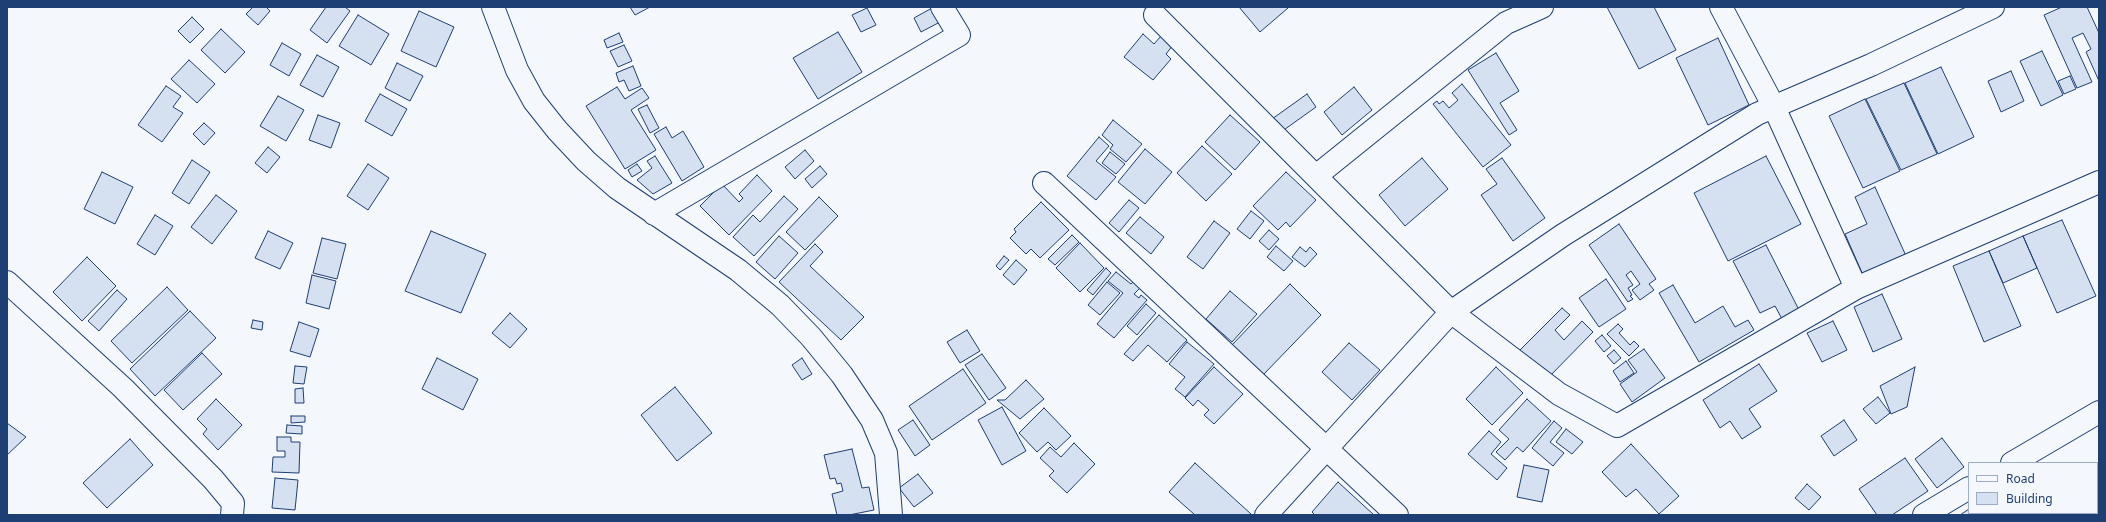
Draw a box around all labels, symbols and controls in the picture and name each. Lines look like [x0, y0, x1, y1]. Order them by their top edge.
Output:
legend [1968, 462, 2098, 514]
text: Road [2006, 470, 2035, 487]
text: Building [2006, 490, 2053, 507]

